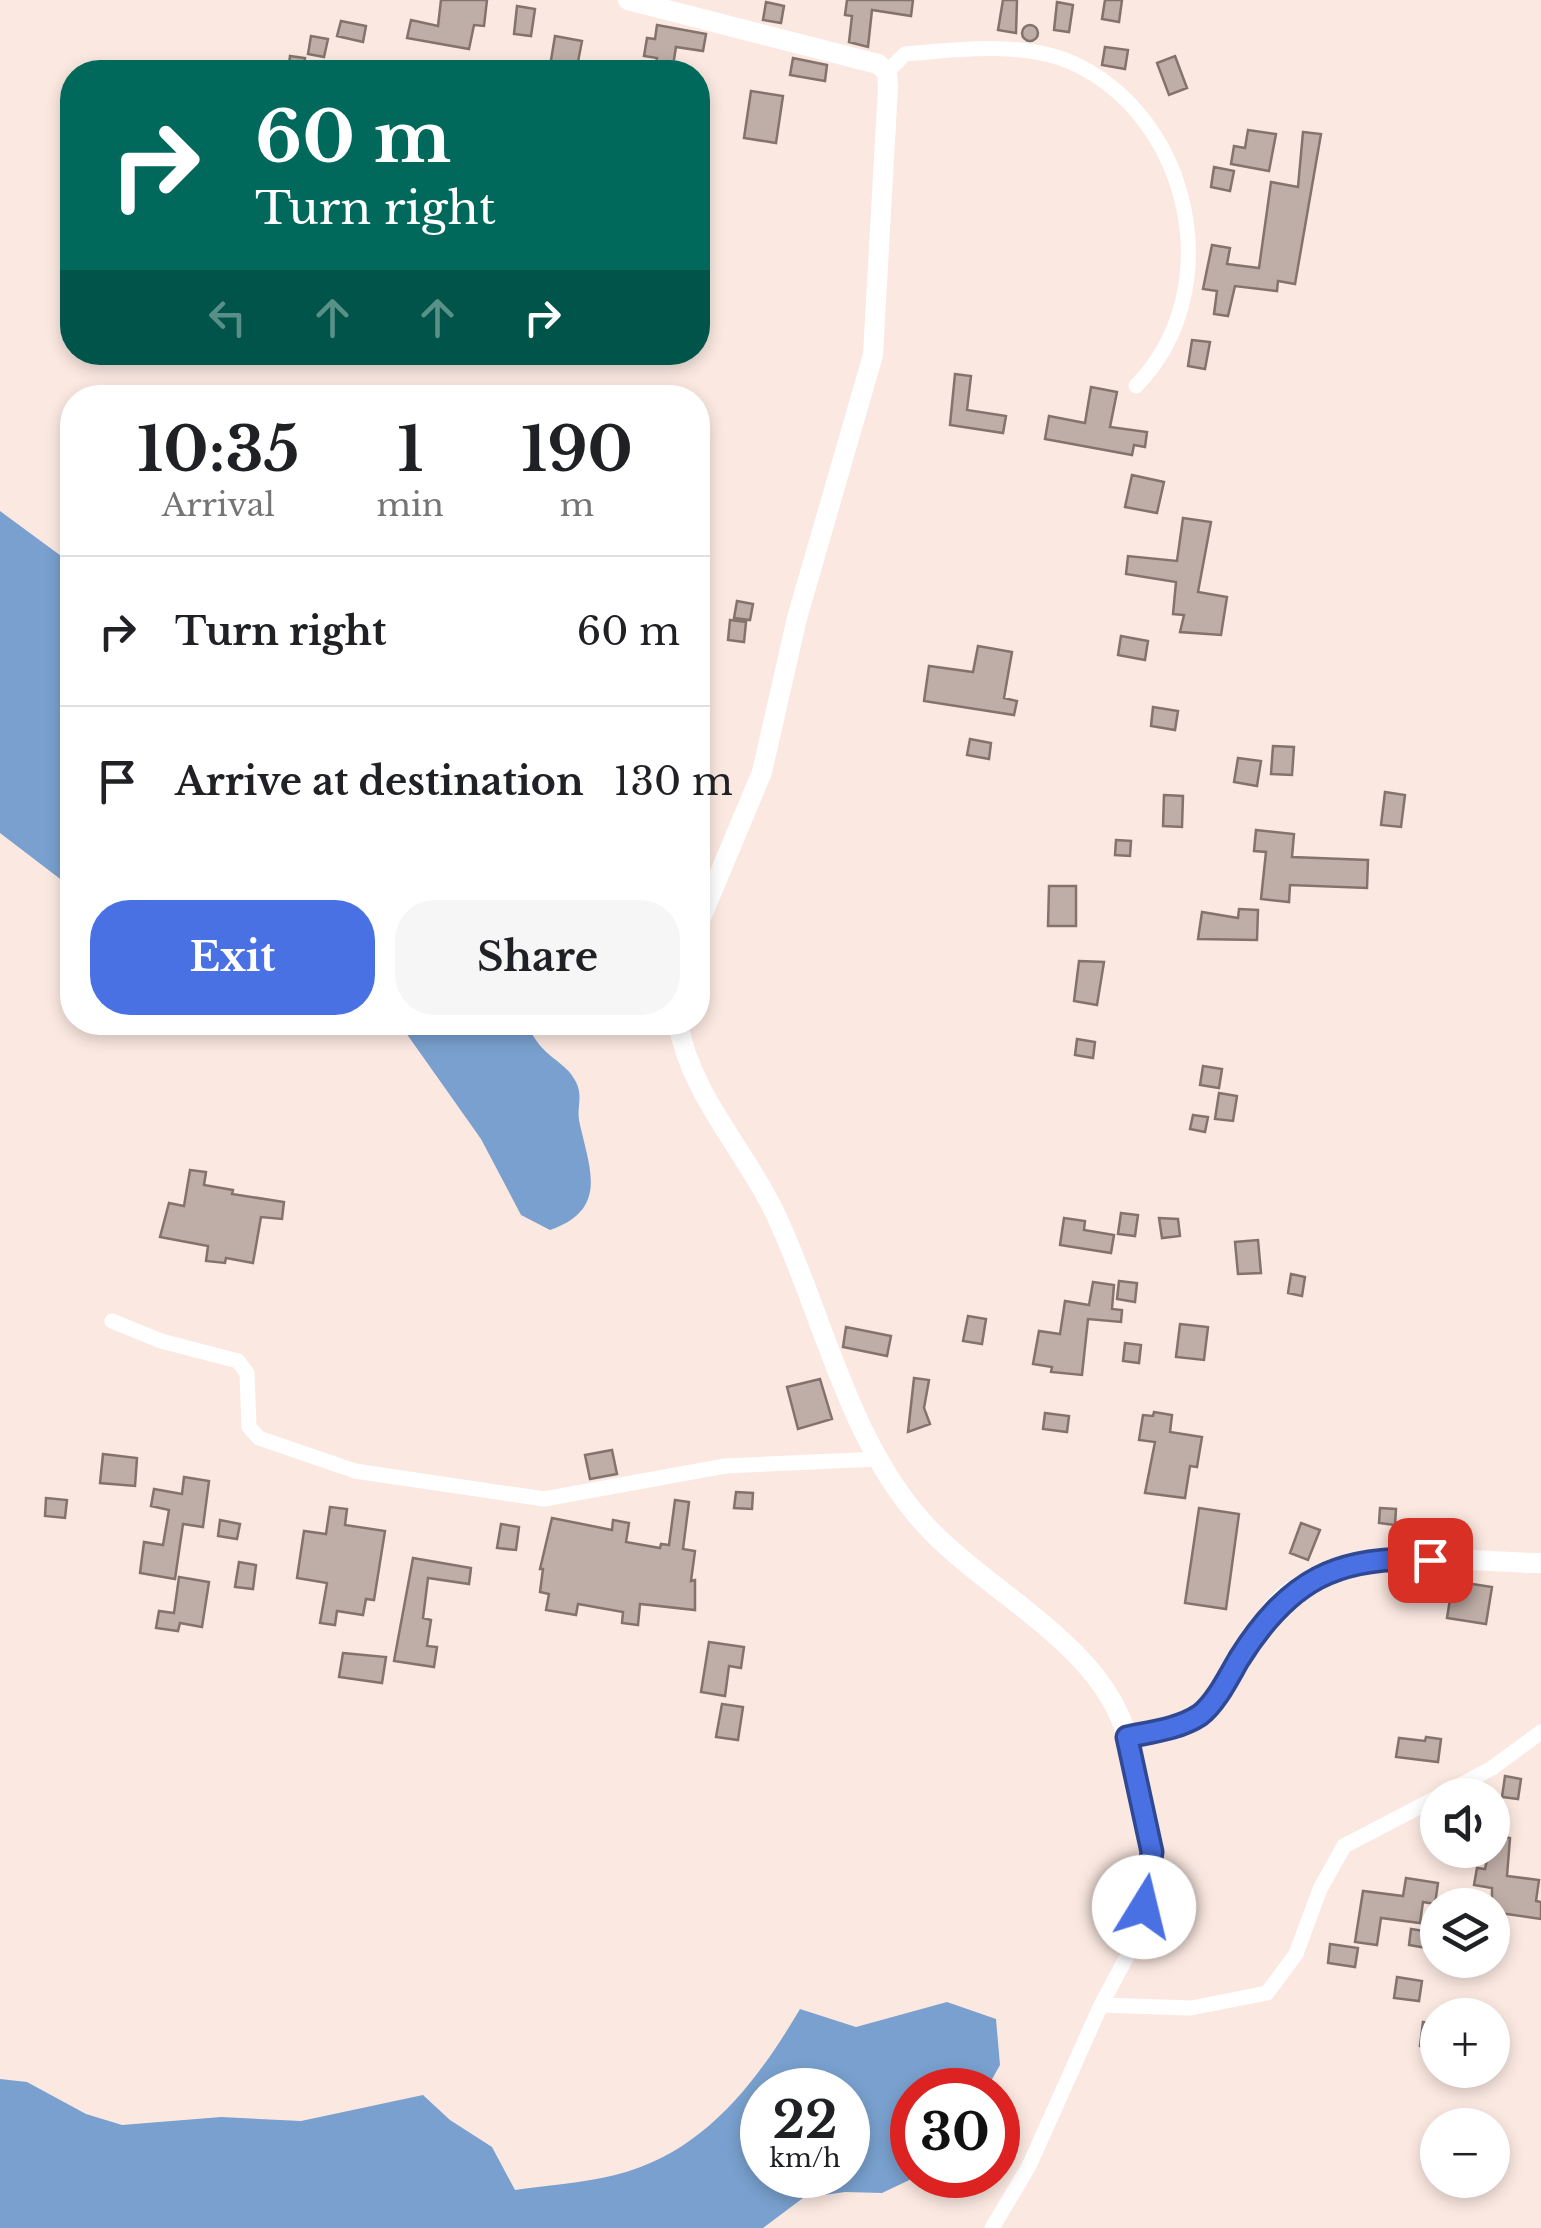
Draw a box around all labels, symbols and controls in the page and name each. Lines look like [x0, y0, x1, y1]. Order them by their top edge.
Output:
text: 60 m [255, 94, 451, 181]
icon: right [90, 100, 220, 230]
text: Turn right [255, 180, 496, 236]
icon: left [200, 290, 255, 345]
icon: ahead [305, 290, 360, 345]
icon: ahead [410, 290, 465, 345]
icon: right [515, 290, 570, 345]
text: 10:35 [137, 413, 300, 487]
text: 1 [397, 413, 423, 487]
text: 190 [521, 413, 633, 487]
text: Arrival [162, 485, 275, 525]
text: min [377, 485, 444, 525]
text: m [560, 485, 594, 525]
icon: right [90, 604, 145, 659]
text: Turn right [175, 608, 386, 655]
text: 60 m [577, 608, 680, 655]
icon: arrive [90, 754, 145, 809]
text: Arrive at destination [175, 758, 584, 805]
text: 130 m [614, 758, 733, 805]
button: Exit [90, 900, 375, 1015]
button: Share [395, 900, 680, 1015]
pin [1388, 1518, 1473, 1603]
icon: arrive [1403, 1533, 1458, 1588]
map controls [1420, 1778, 1510, 2198]
button: sound [1420, 1778, 1510, 1868]
position arrow [1092, 1855, 1196, 1959]
button: layers [1420, 1888, 1510, 1978]
button: + [1420, 1998, 1510, 2088]
speed limit sign: 30 [890, 2068, 1020, 2198]
text: 22 [772, 2089, 838, 2152]
button: − [1420, 2108, 1510, 2198]
text: km/h [770, 2143, 840, 2174]

